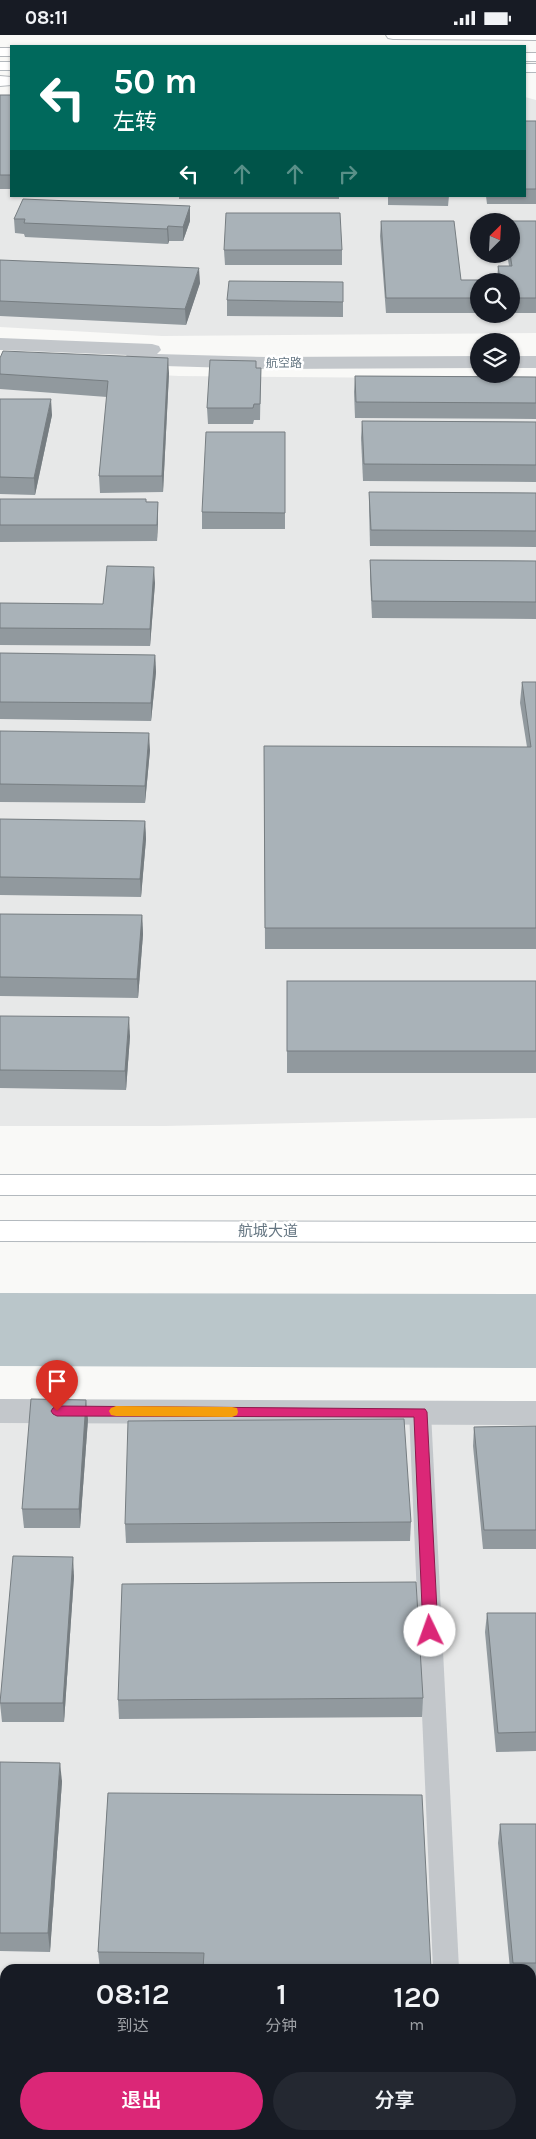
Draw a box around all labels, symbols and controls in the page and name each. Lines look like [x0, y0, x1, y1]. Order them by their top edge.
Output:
text: 08:11 [25, 7, 68, 29]
text: 50 m [113, 61, 198, 102]
icon: left [30, 65, 95, 130]
text: 左转 [113, 109, 157, 135]
icon: left [175, 160, 203, 188]
icon: ahead [228, 160, 256, 188]
icon: ahead [281, 160, 309, 188]
icon: right [334, 160, 362, 188]
north arrow [470, 213, 520, 263]
map controls [470, 213, 520, 383]
button: search [470, 273, 520, 323]
button: layers [470, 333, 520, 383]
street label: 航空路 [266, 356, 302, 370]
street label: 航城大道 [238, 1222, 298, 1240]
pin [36, 1360, 78, 1411]
icon: arrive [43, 1367, 71, 1395]
position arrow [403, 1604, 455, 1656]
text: 08:12 [96, 1976, 170, 2012]
text: 1 [276, 1976, 287, 2012]
text: 120 [393, 1979, 440, 2015]
text: m [409, 2015, 424, 2034]
text: 到达 [117, 2016, 149, 2035]
text: 分钟 [265, 2016, 297, 2035]
button: 退出 [20, 2072, 263, 2130]
button: 分享 [273, 2072, 516, 2130]

